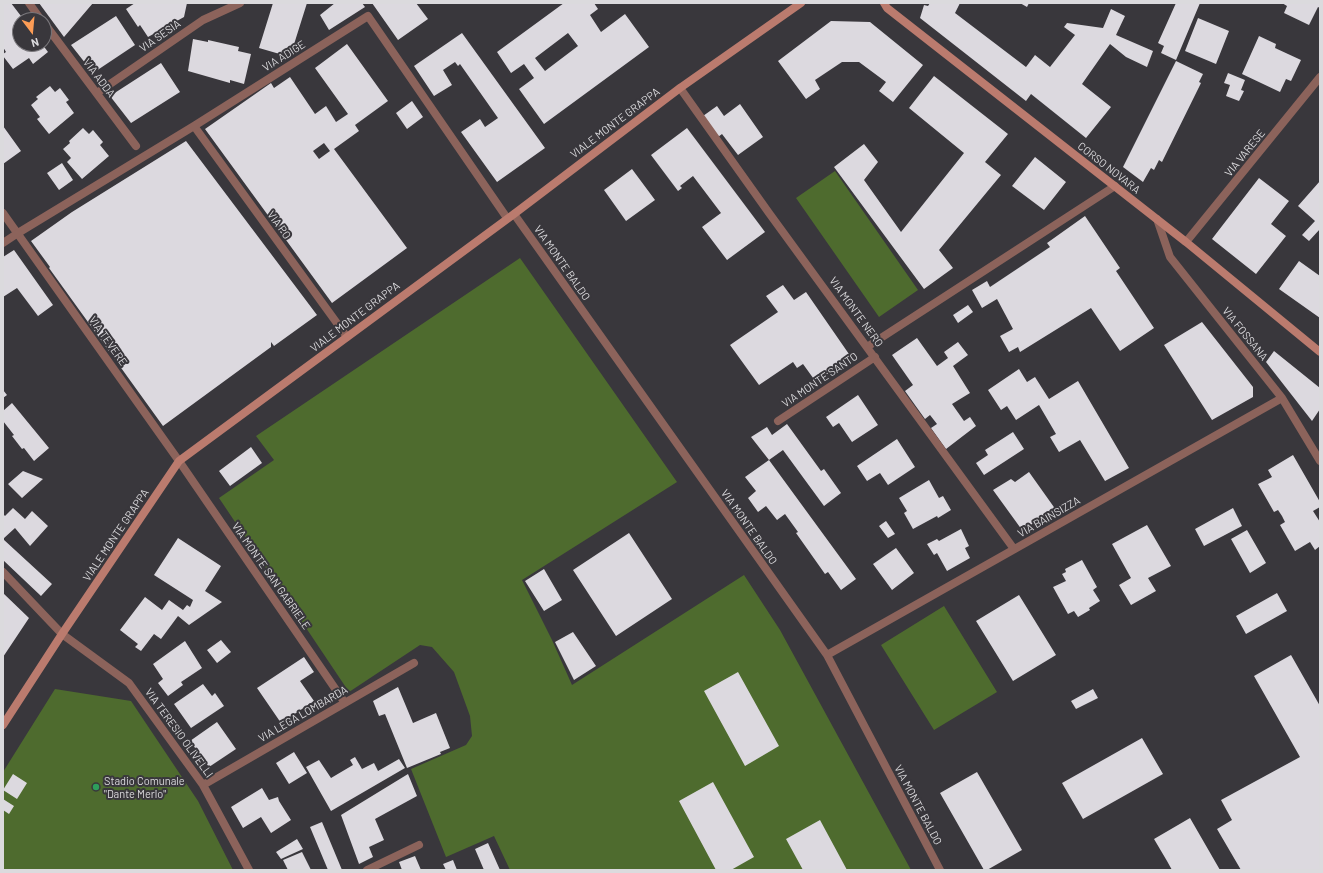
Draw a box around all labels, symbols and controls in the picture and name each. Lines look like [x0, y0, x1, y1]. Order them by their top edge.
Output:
north arrow [12, 12, 52, 52]
street label: VIA SESIA [137, 17, 183, 55]
text: N [30, 36, 40, 50]
street label: VIA ADIGE [260, 38, 308, 74]
street label: VIA ADDA [80, 56, 118, 100]
street label: VIALE MONTE GRAPPA [568, 85, 662, 161]
street label: VIA VARESE [1222, 127, 1268, 179]
street label: CORSO NOVARA [1075, 139, 1143, 197]
street label: VIA PO [264, 208, 294, 242]
street label: VIA MONTE BALDO [531, 223, 593, 303]
street label: VIA MONTE NERO [826, 275, 886, 349]
street label: VIALE MONTE GRAPPA [308, 279, 402, 355]
street label: VIA FOSSANA [1219, 305, 1271, 363]
street label: VIA TEVERE [86, 314, 130, 368]
street label: VIA MONTE SANTO [780, 350, 860, 410]
street label: VIALE MONTE GRAPPA [80, 486, 152, 584]
street label: VIA MONTE BALDO [718, 487, 780, 567]
street label: VIA BAINSIZZA [1015, 494, 1083, 540]
street label: VIA MONTE SAN GABRIELE [229, 520, 313, 632]
street label: VIA LEGA LOMBARDA [256, 683, 350, 745]
street label: VIA TERESIO OLIVELLI [142, 686, 216, 780]
street label: VIA MONTE BALDO [891, 763, 945, 847]
place label: Stadio Comunale "Dante Merlo" [104, 774, 185, 800]
marker: Stadio Comunale "Dante Merlo" [91, 782, 101, 792]

